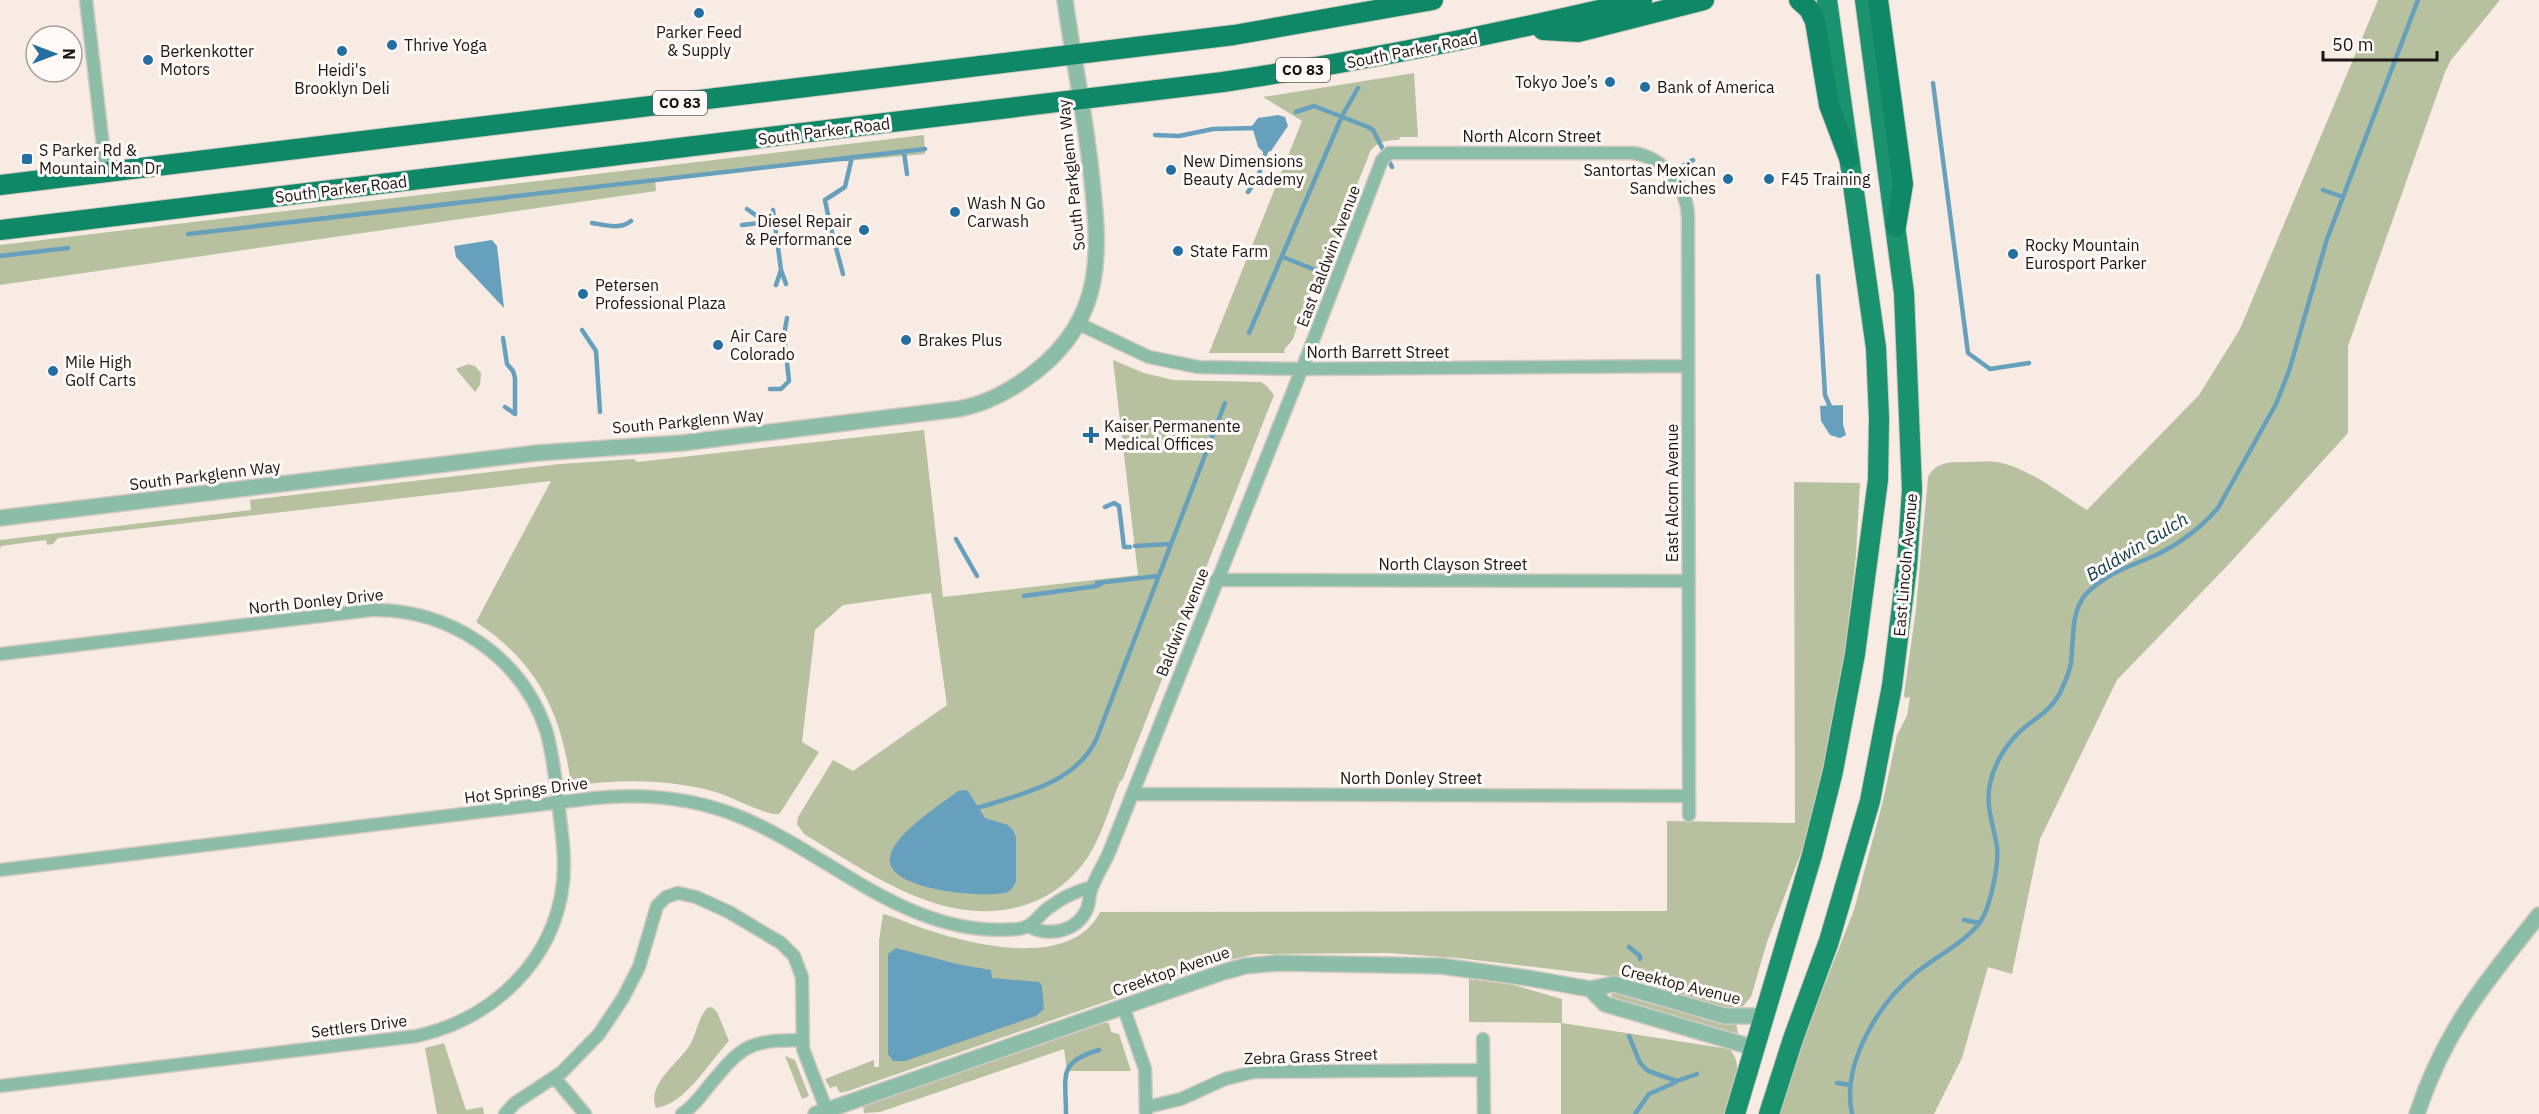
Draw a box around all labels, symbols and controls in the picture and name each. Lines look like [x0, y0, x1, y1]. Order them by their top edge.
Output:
marker: Parker Feed & Supply [692, 6, 706, 20]
place label: Parker Feed & Supply [656, 22, 742, 60]
north arrow [24, 24, 84, 84]
scale bar [2323, 24, 2437, 62]
street label: South Parker Road [1345, 27, 1479, 73]
text: 50 m [2332, 33, 2374, 56]
place label: Thrive Yoga [404, 35, 487, 55]
marker: Thrive Yoga [385, 38, 399, 52]
place label: Berkenkotter Motors [160, 41, 254, 79]
marker: Heidi's Brooklyn Deli [335, 44, 349, 58]
text: N [59, 48, 79, 60]
marker: Berkenkotter Motors [141, 53, 155, 67]
road number: CO 83 [1276, 58, 1330, 82]
place label: Heidi's Brooklyn Deli [294, 60, 390, 98]
place label: Tokyo Joe’s [1515, 72, 1598, 92]
marker: Tokyo Joe’s [1603, 75, 1617, 89]
place label: Bank of America [1657, 77, 1775, 97]
marker: Bank of America [1638, 80, 1652, 94]
road number: CO 83 [653, 91, 707, 115]
street label: South Parkglenn Way [1053, 98, 1089, 252]
street label: South Parker Road [757, 113, 891, 149]
street label: North Alcorn Street [1463, 126, 1601, 146]
place label: S Parker Rd & Mountain Man Dr [39, 140, 161, 178]
place label: New Dimensions Beauty Academy [1183, 151, 1304, 189]
marker: S Parker Rd & Mountain Man Dr [20, 152, 34, 166]
place label: Santortas Mexican Sandwiches [1584, 160, 1716, 198]
marker: New Dimensions Beauty Academy [1164, 163, 1178, 177]
place label: F45 Training [1781, 169, 1871, 189]
street label: South Parker Road [274, 171, 408, 207]
marker: Santortas Mexican Sandwiches [1721, 172, 1735, 186]
marker: F45 Training [1762, 172, 1776, 186]
street label: East Baldwin Avenue [1292, 182, 1364, 330]
place label: Wash N Go Carwash [967, 193, 1046, 231]
marker: Wash N Go Carwash [948, 205, 962, 219]
place label: Diesel Repair & Performance [745, 211, 852, 249]
marker: Diesel Repair & Performance [857, 223, 871, 237]
place label: Rocky Mountain Eurosport Parker [2025, 235, 2146, 273]
place label: State Farm [1190, 241, 1268, 261]
marker: State Farm [1171, 244, 1185, 258]
marker: Rocky Mountain Eurosport Parker [2006, 247, 2020, 261]
place label: Petersen Professional Plaza [595, 275, 726, 313]
marker: Petersen Professional Plaza [576, 287, 590, 301]
place label: Air Care Colorado [730, 326, 795, 364]
place label: Brakes Plus [918, 330, 1002, 350]
marker: Brakes Plus [899, 333, 913, 347]
marker: Air Care Colorado [711, 338, 725, 352]
street label: North Barrett Street [1307, 342, 1449, 362]
place label: Mile High Golf Carts [65, 352, 136, 390]
marker: Mile High Golf Carts [46, 364, 60, 378]
street label: South Parkglenn Way [611, 404, 765, 438]
place label: Kaiser Permanente Medical Offices [1104, 416, 1241, 454]
street label: East Alcorn Avenue [1662, 423, 1682, 562]
marker: Kaiser Permanente Medical Offices [1082, 426, 1100, 444]
street label: South Parkglenn Way [128, 456, 282, 494]
street label: East Lincoln Avenue [1889, 492, 1921, 637]
water label: Baldwin Gulch [2081, 507, 2192, 586]
street label: North Clayson Street [1379, 554, 1527, 574]
street label: Baldwin Avenue [1151, 565, 1213, 679]
street label: North Donley Drive [248, 584, 385, 618]
street label: North Donley Street [1340, 768, 1482, 788]
street label: Hot Springs Drive [463, 772, 589, 808]
street label: Creektop Avenue [1110, 942, 1232, 1000]
street label: Creektop Avenue [1619, 959, 1743, 1009]
street label: Settlers Drive [310, 1010, 409, 1042]
street label: Zebra Grass Street [1244, 1044, 1378, 1068]

